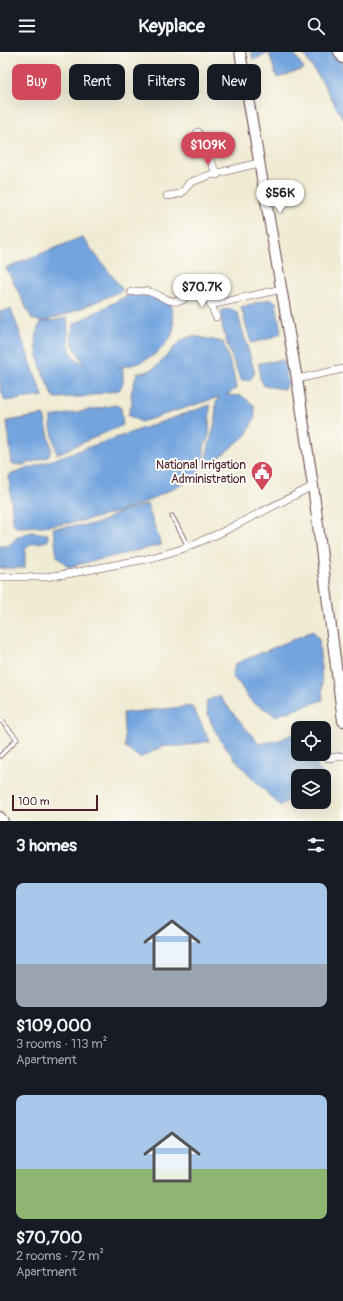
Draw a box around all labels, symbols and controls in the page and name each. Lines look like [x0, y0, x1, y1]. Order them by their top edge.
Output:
icon: menu [16, 15, 38, 37]
text: Keyplace [138, 15, 205, 38]
icon: search [305, 15, 327, 37]
chip: Buy [12, 64, 61, 100]
chip: Rent [69, 64, 125, 100]
chip: Filters [133, 64, 199, 100]
chip: New [207, 64, 261, 100]
pin: $109K [180, 132, 236, 166]
text: $109K [190, 137, 226, 153]
pin: $56K [256, 180, 304, 214]
text: $56K [265, 185, 295, 201]
pin: $70.7K [169, 274, 235, 308]
text: $70.7K [182, 279, 222, 295]
place label: National Irrigation Administration [156, 458, 246, 487]
public building icon: National Irrigation Administration [249, 459, 275, 492]
map controls [291, 721, 331, 809]
button: locate [291, 721, 331, 761]
button: layers [291, 769, 331, 809]
scale bar [12, 793, 98, 812]
text: 100 m [18, 795, 49, 808]
icon: filters [305, 834, 327, 856]
text: 3 homes [16, 835, 77, 856]
icon: home [136, 909, 208, 981]
text: $109,000 [16, 1015, 91, 1036]
text: 3 rooms · 113 m² [16, 1036, 107, 1052]
text: Apartment [16, 1052, 77, 1068]
icon: home [136, 1121, 208, 1193]
text: $70,700 [16, 1227, 82, 1248]
text: 2 rooms · 72 m² [16, 1248, 104, 1264]
text: Apartment [16, 1264, 77, 1280]

